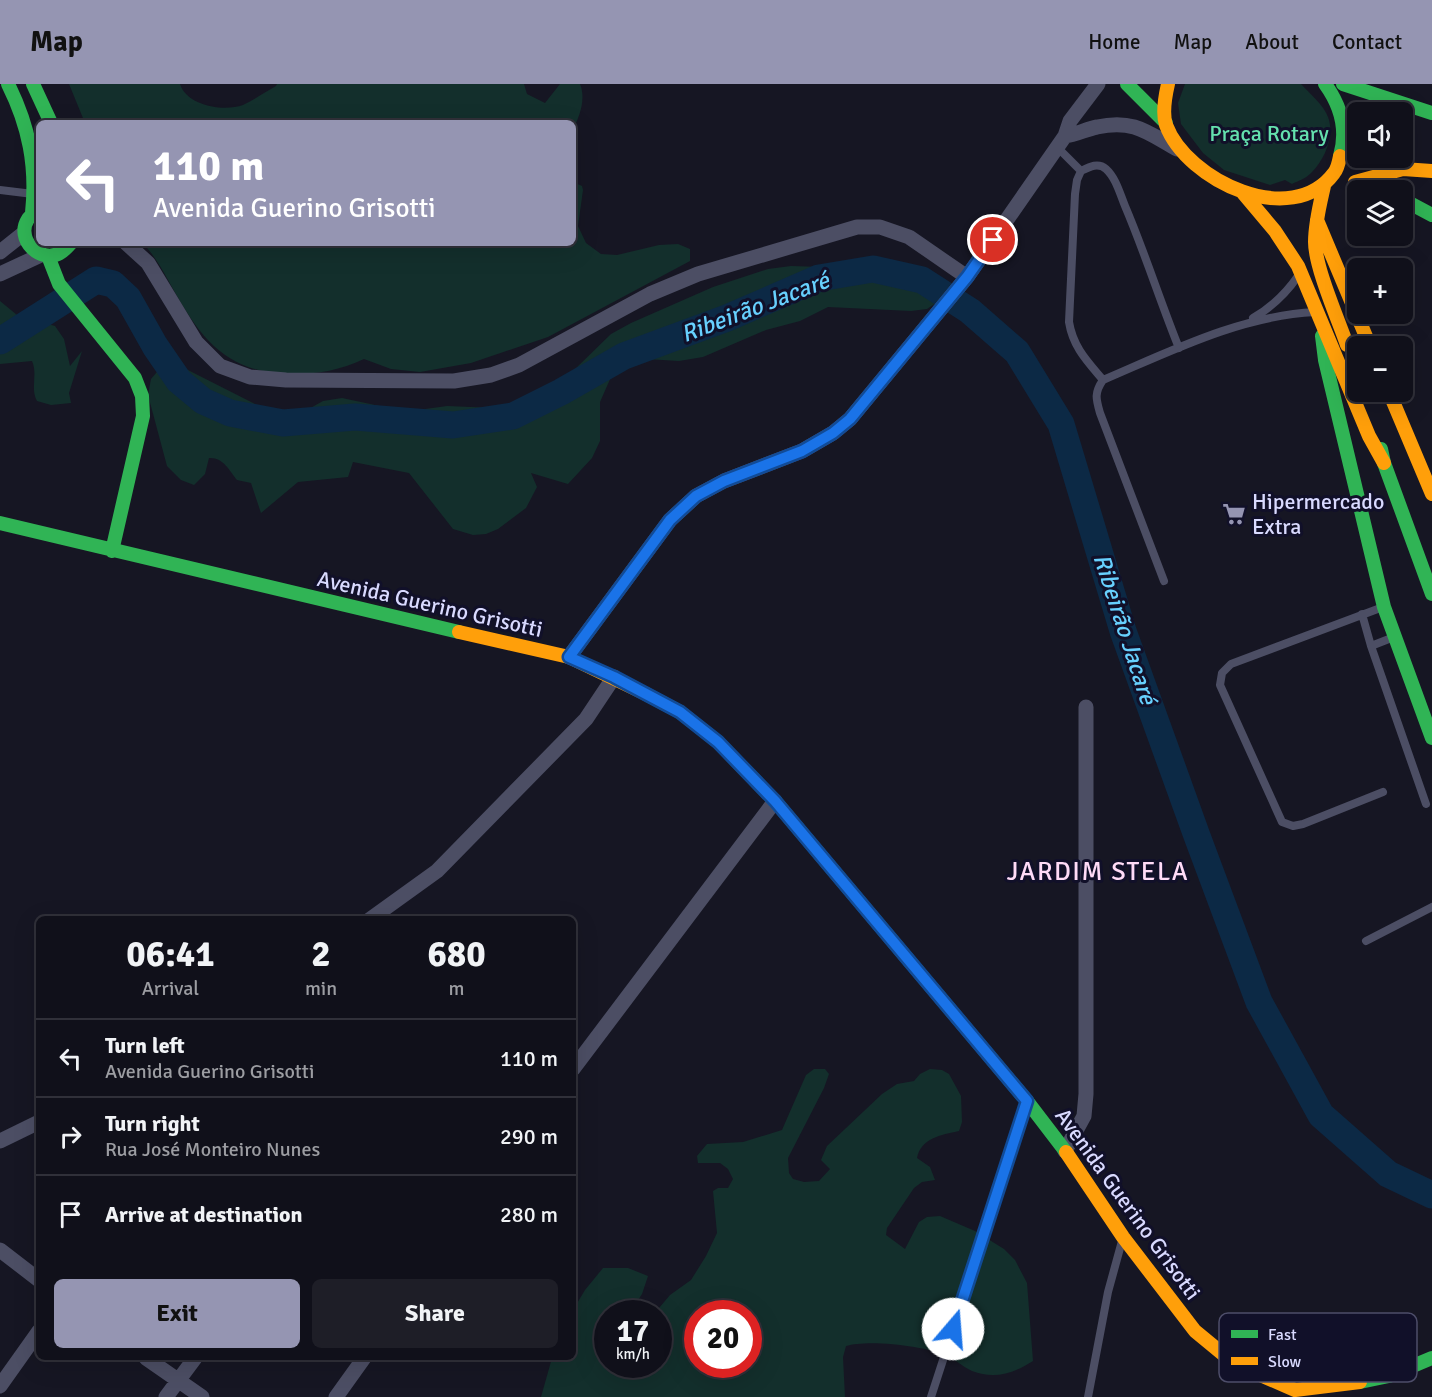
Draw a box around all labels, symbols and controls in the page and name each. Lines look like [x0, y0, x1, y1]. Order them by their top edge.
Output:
text: Map [30, 25, 83, 59]
text: Home [1088, 29, 1141, 55]
text: Map [1174, 29, 1212, 55]
text: About [1245, 29, 1299, 55]
text: Contact [1332, 29, 1402, 55]
map controls [1347, 102, 1413, 402]
button: sound [1347, 102, 1413, 168]
park label: Praça Rotary [1209, 120, 1329, 147]
text: 110 m [153, 141, 264, 192]
icon: left [54, 144, 132, 222]
button: layers [1347, 180, 1413, 246]
text: Avenida Guerino Grisotti [153, 192, 436, 225]
pin [967, 214, 1018, 265]
icon: arrive [976, 223, 1009, 256]
button: + [1347, 258, 1413, 324]
water label: Ribeirão Jacaré [676, 264, 835, 349]
button: − [1347, 336, 1413, 402]
place label: Hipermercado Extra [1252, 488, 1384, 540]
supermarket icon: Hipermercado Extra [1221, 501, 1247, 527]
water label: Ribeirão Jacaré [1087, 550, 1164, 710]
street label: Avenida Guerino Grisotti [315, 565, 545, 643]
district label: JARDIM STELA [1007, 856, 1189, 888]
text: 06:41 [126, 932, 215, 977]
text: 2 [311, 932, 331, 977]
text: 680 [427, 932, 486, 977]
text: Arrival [142, 976, 199, 1001]
text: min [305, 976, 337, 1001]
text: m [449, 976, 465, 1001]
text: Turn left [105, 1032, 185, 1059]
icon: left [54, 1042, 87, 1075]
text: 110 m [500, 1045, 558, 1072]
text: Avenida Guerino Grisotti [105, 1059, 314, 1084]
street label: Avenida Guerino Grisotti [1049, 1103, 1207, 1305]
text: Turn right [105, 1110, 200, 1137]
icon: right [54, 1120, 87, 1153]
text: 290 m [500, 1123, 558, 1150]
text: Rua José Monteiro Nunes [105, 1137, 320, 1162]
icon: arrive [54, 1198, 87, 1231]
text: Arrive at destination [105, 1201, 302, 1228]
text: 280 m [500, 1201, 558, 1228]
button: Exit [54, 1279, 300, 1348]
button: Share [312, 1279, 558, 1348]
position arrow [921, 1297, 985, 1361]
speed limit sign: 20 [684, 1300, 762, 1378]
text: 17 [617, 1313, 649, 1350]
legend [1219, 1313, 1417, 1382]
text: Fast [1268, 1325, 1297, 1345]
text: km/h [616, 1345, 650, 1363]
text: Slow [1268, 1352, 1302, 1372]

